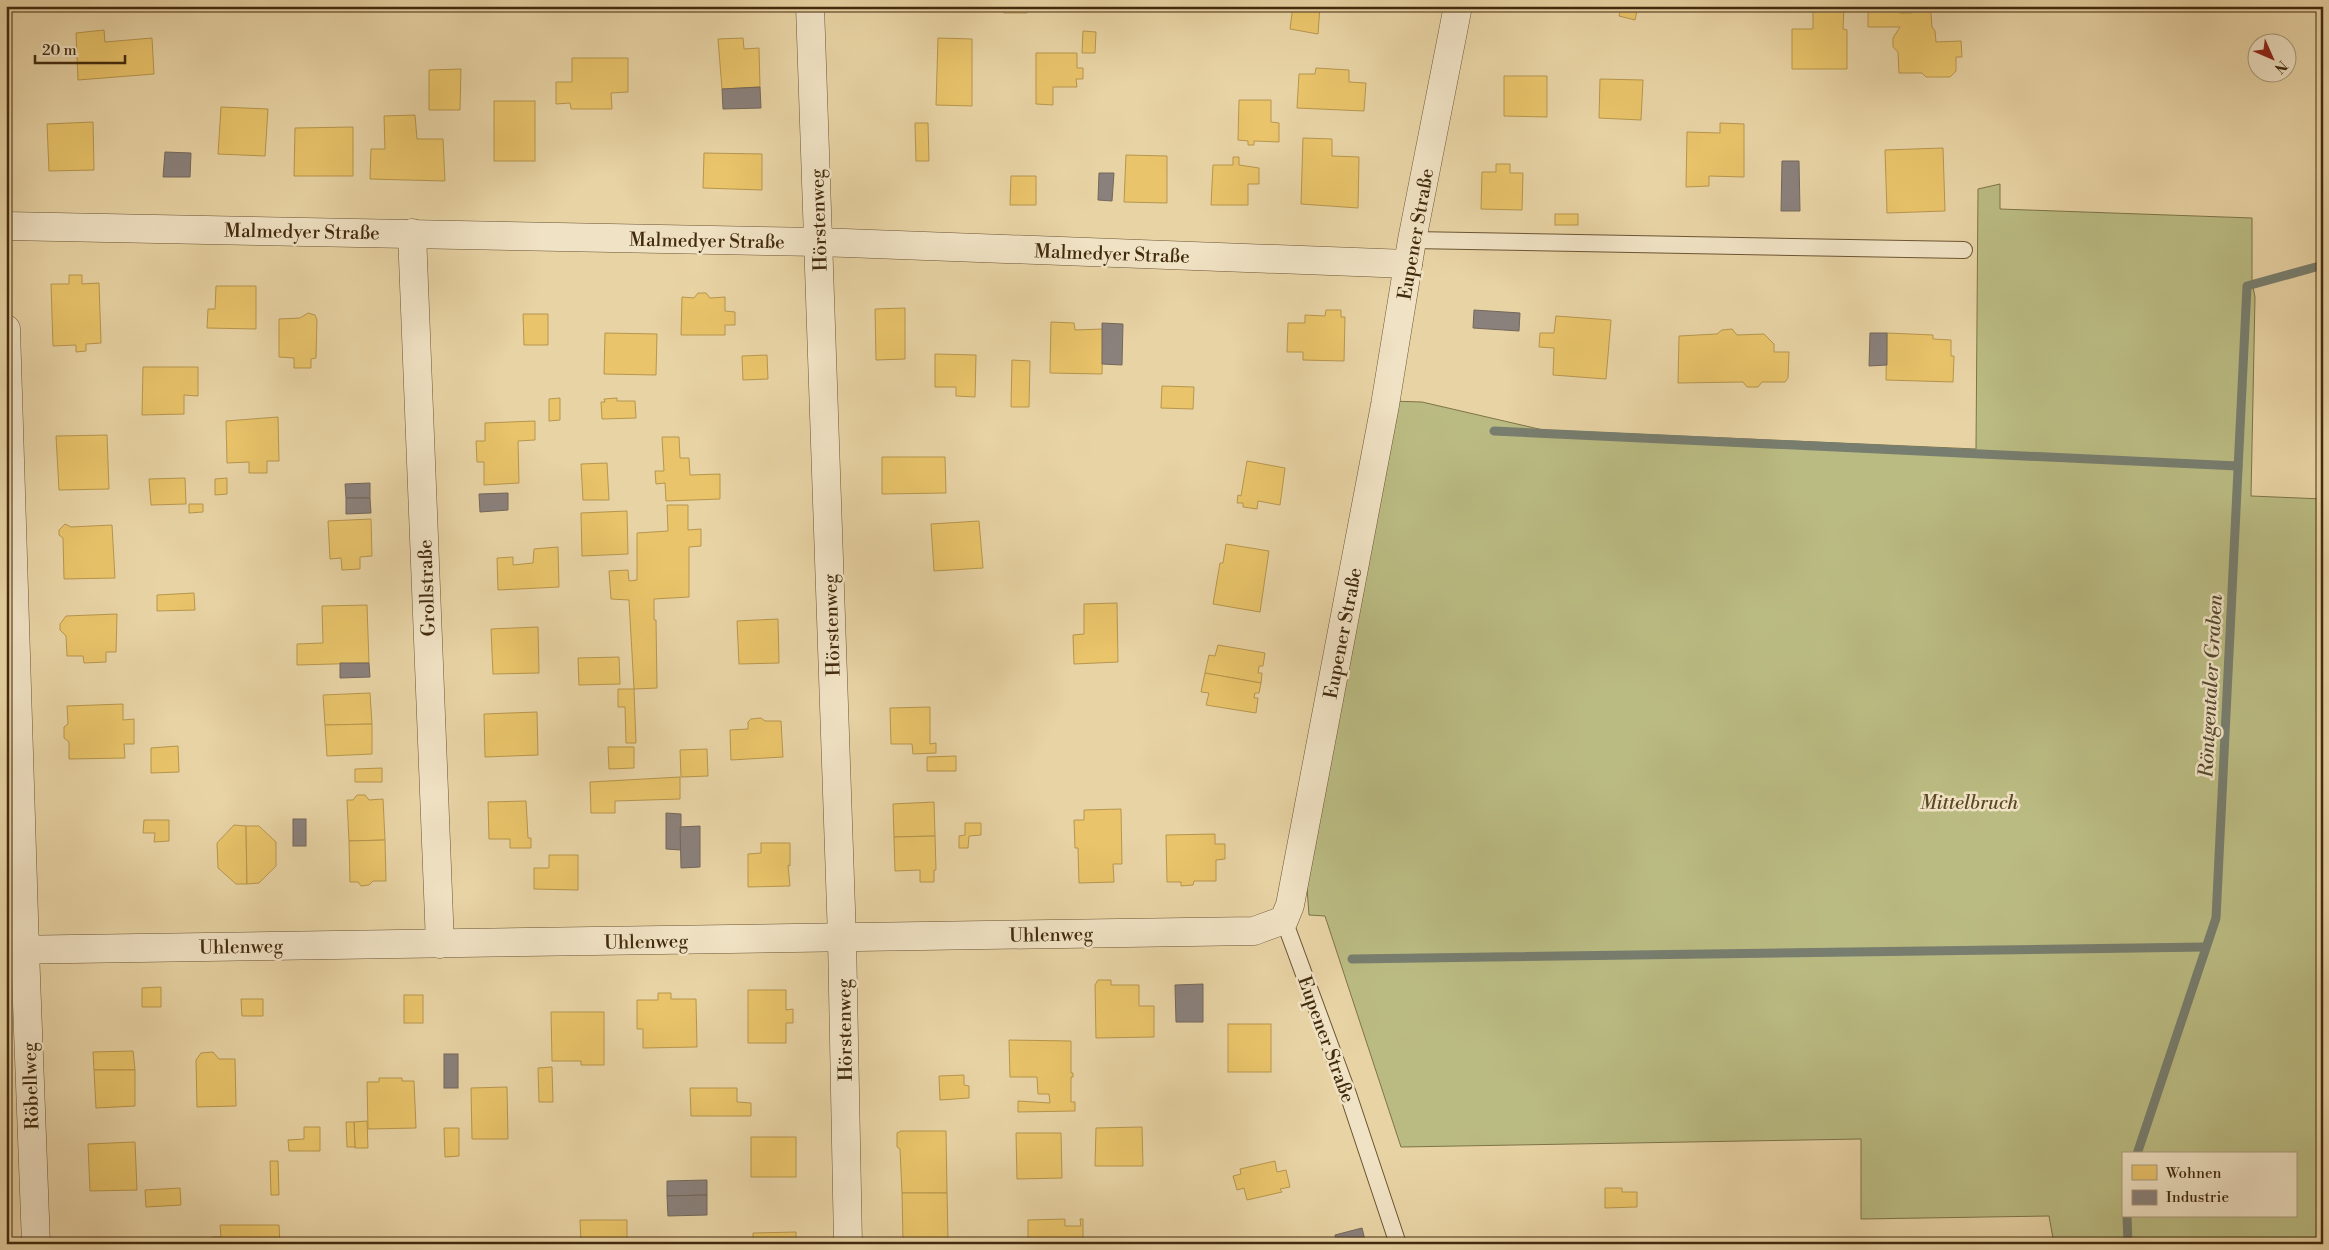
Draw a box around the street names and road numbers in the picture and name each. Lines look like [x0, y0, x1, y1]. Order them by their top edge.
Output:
street label: Eupener Straße [1393, 166, 1439, 302]
street label: Hörstenweg [805, 168, 833, 272]
street label: Malmedyer Straße [224, 219, 380, 245]
street label: Malmedyer Straße [629, 228, 785, 254]
street label: Malmedyer Straße [1034, 239, 1190, 269]
street label: Grollstraße [413, 539, 441, 637]
street label: Eupener Straße [1318, 566, 1367, 701]
street label: Hörstenweg [818, 573, 846, 677]
street label: Uhlenweg [1009, 922, 1094, 948]
street label: Uhlenweg [604, 929, 689, 955]
street label: Uhlenweg [199, 934, 284, 960]
street label: Eupener Straße [1292, 973, 1360, 1106]
street label: Hörstenweg [832, 978, 858, 1081]
street label: Röbellweg [17, 1042, 45, 1130]

